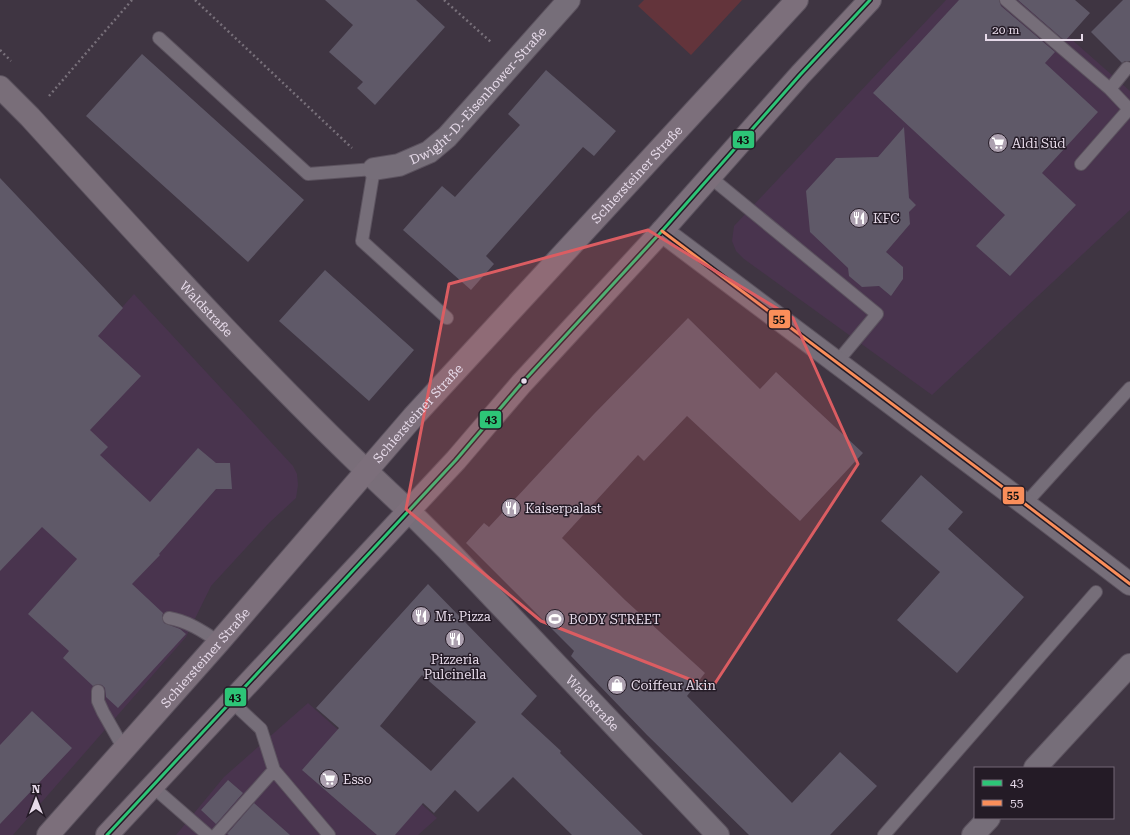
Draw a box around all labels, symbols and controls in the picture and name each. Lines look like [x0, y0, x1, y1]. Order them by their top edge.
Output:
scale bar [986, 16, 1082, 42]
text: 20 m [992, 23, 1019, 37]
street label: Dwight-D.-Eisenhower-Straße [407, 24, 549, 167]
street label: Schiersteiner Straße [588, 122, 685, 226]
line badge: 43 [732, 130, 755, 149]
supermarket icon: Aldi Süd [987, 132, 1009, 154]
text: 43 [737, 133, 749, 146]
place label: Aldi Süd [1012, 136, 1066, 151]
restaurant icon: KFC [848, 207, 870, 229]
place label: KFC [873, 211, 900, 226]
street label: Waldstraße [177, 278, 236, 340]
line badge: 55 [768, 309, 791, 329]
text: 55 [773, 313, 785, 326]
street label: Schiersteiner Straße [370, 361, 466, 466]
unlabelled marker [519, 376, 529, 386]
line badge: 43 [479, 410, 502, 429]
text: 43 [485, 413, 497, 426]
line badge: 55 [1002, 486, 1025, 505]
text: 55 [1007, 489, 1019, 502]
restaurant icon: Kaiserpalast [500, 497, 522, 519]
place label: Kaiserpalast [525, 501, 602, 516]
street label: Schiersteiner Straße [157, 605, 253, 710]
restaurant icon: Mr. Pizza [410, 605, 432, 627]
sports icon: BODY STREET [544, 608, 566, 630]
place label: Mr. Pizza [435, 609, 491, 624]
place label: BODY STREET [569, 612, 661, 627]
restaurant icon: Pizzeria Pulcinella [444, 628, 466, 650]
place label: Pizzeria Pulcinella [424, 652, 486, 682]
street label: Waldstraße [563, 672, 622, 734]
shop icon: Coiffeur Akin [606, 674, 628, 696]
place label: Coiffeur Akin [631, 678, 716, 693]
line badge: 43 [224, 687, 247, 707]
text: 43 [229, 691, 241, 704]
legend [974, 767, 1114, 819]
supermarket icon: Esso [318, 768, 340, 790]
place label: Esso [343, 772, 372, 787]
text: 43 [1010, 776, 1024, 790]
north arrow [16, 779, 56, 819]
text: N [32, 783, 41, 796]
text: 55 [1010, 796, 1024, 810]

